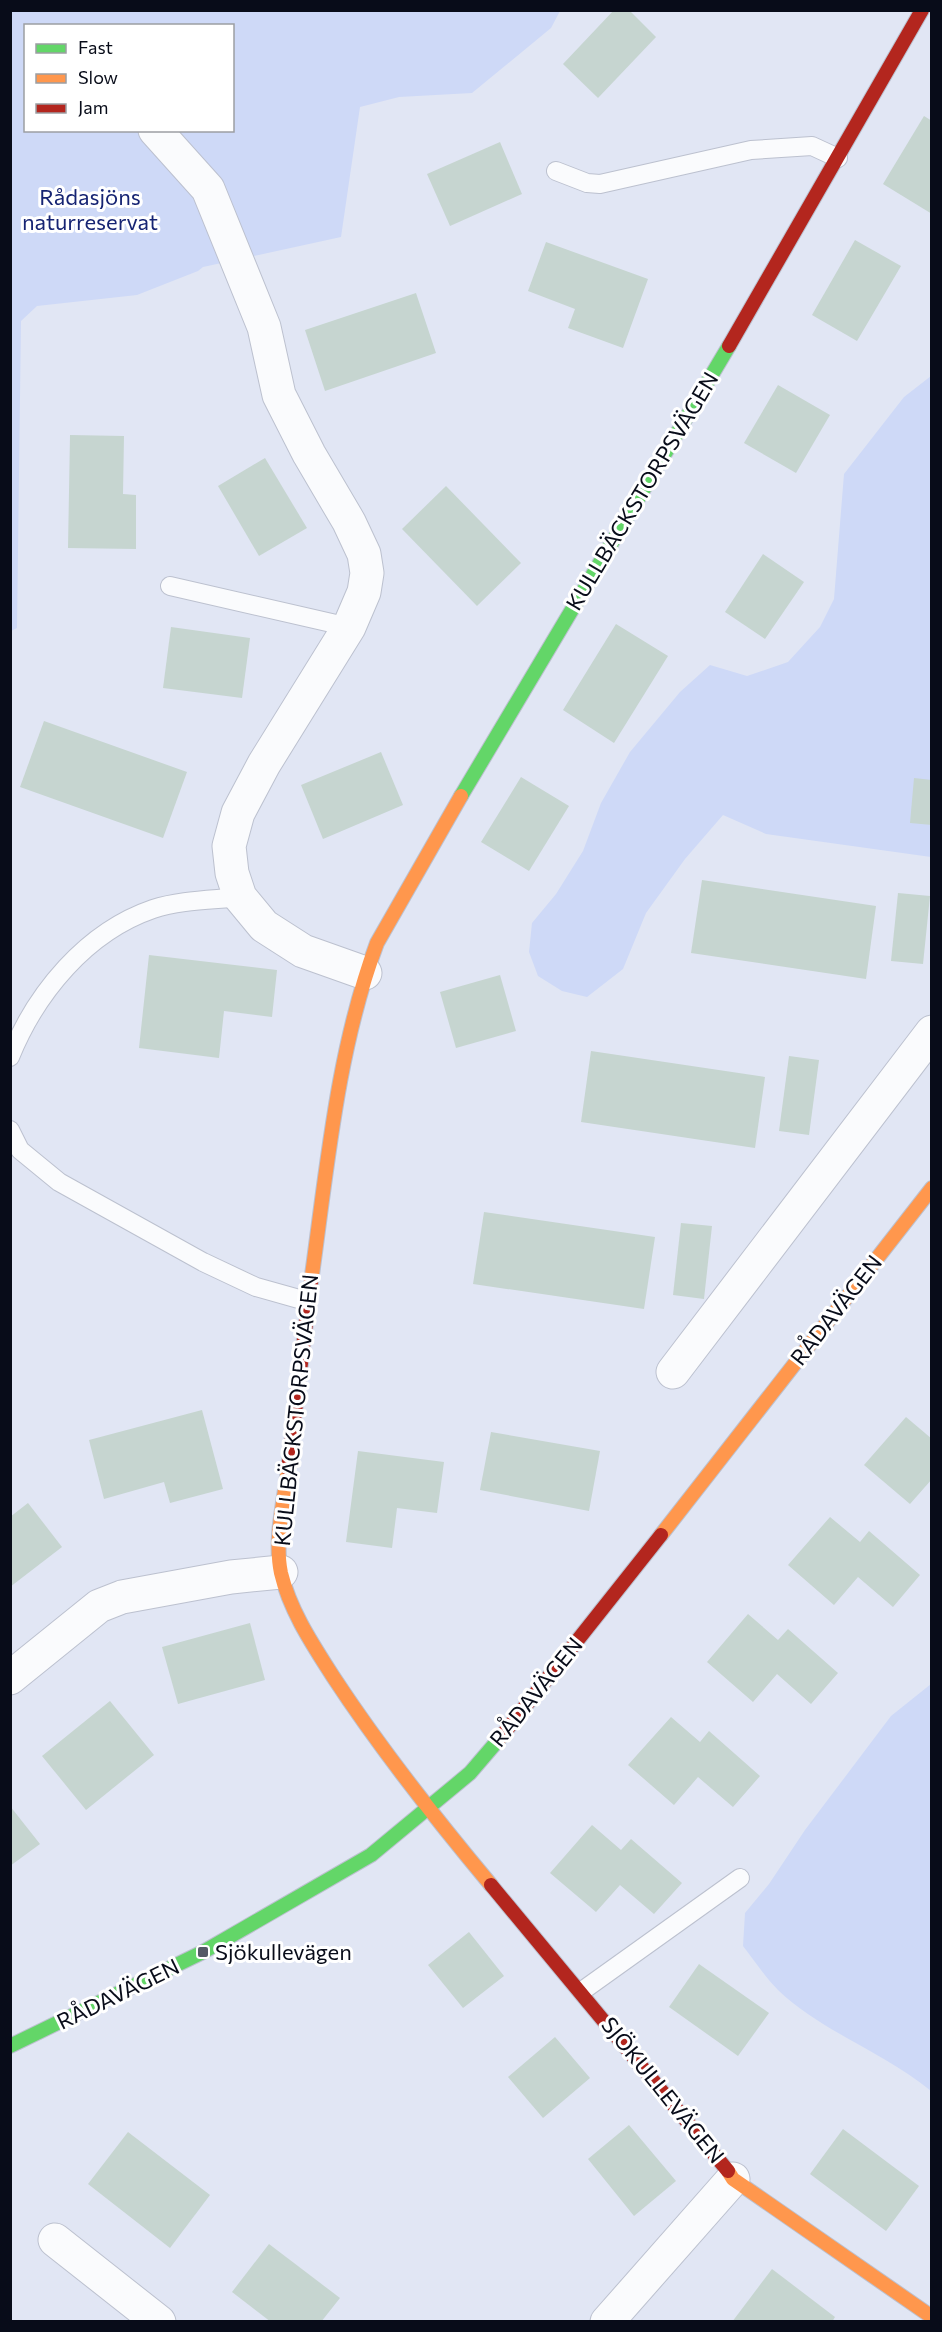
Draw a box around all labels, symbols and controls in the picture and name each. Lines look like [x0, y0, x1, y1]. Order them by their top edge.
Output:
legend [24, 24, 234, 132]
text: Fast [78, 36, 113, 58]
text: Slow [78, 66, 118, 88]
text: Jam [78, 96, 108, 118]
park label: Rådasjöns naturreservat [22, 183, 158, 235]
street label: KULLBÄCKSTORPSVÄGEN [560, 367, 724, 615]
street label: RÅDAVÄGEN [784, 1249, 887, 1370]
street label: KULLBÄCKSTORPSVÄGEN [268, 1273, 323, 1547]
street label: RÅDAVÄGEN [483, 1632, 588, 1752]
place label: Sjökullevägen [215, 1938, 352, 1965]
marker: Sjökullevägen [196, 1945, 210, 1959]
street label: RÅDAVÄGEN [52, 1952, 183, 2035]
street label: SJÖKULLEVÄGEN [596, 2011, 731, 2168]

